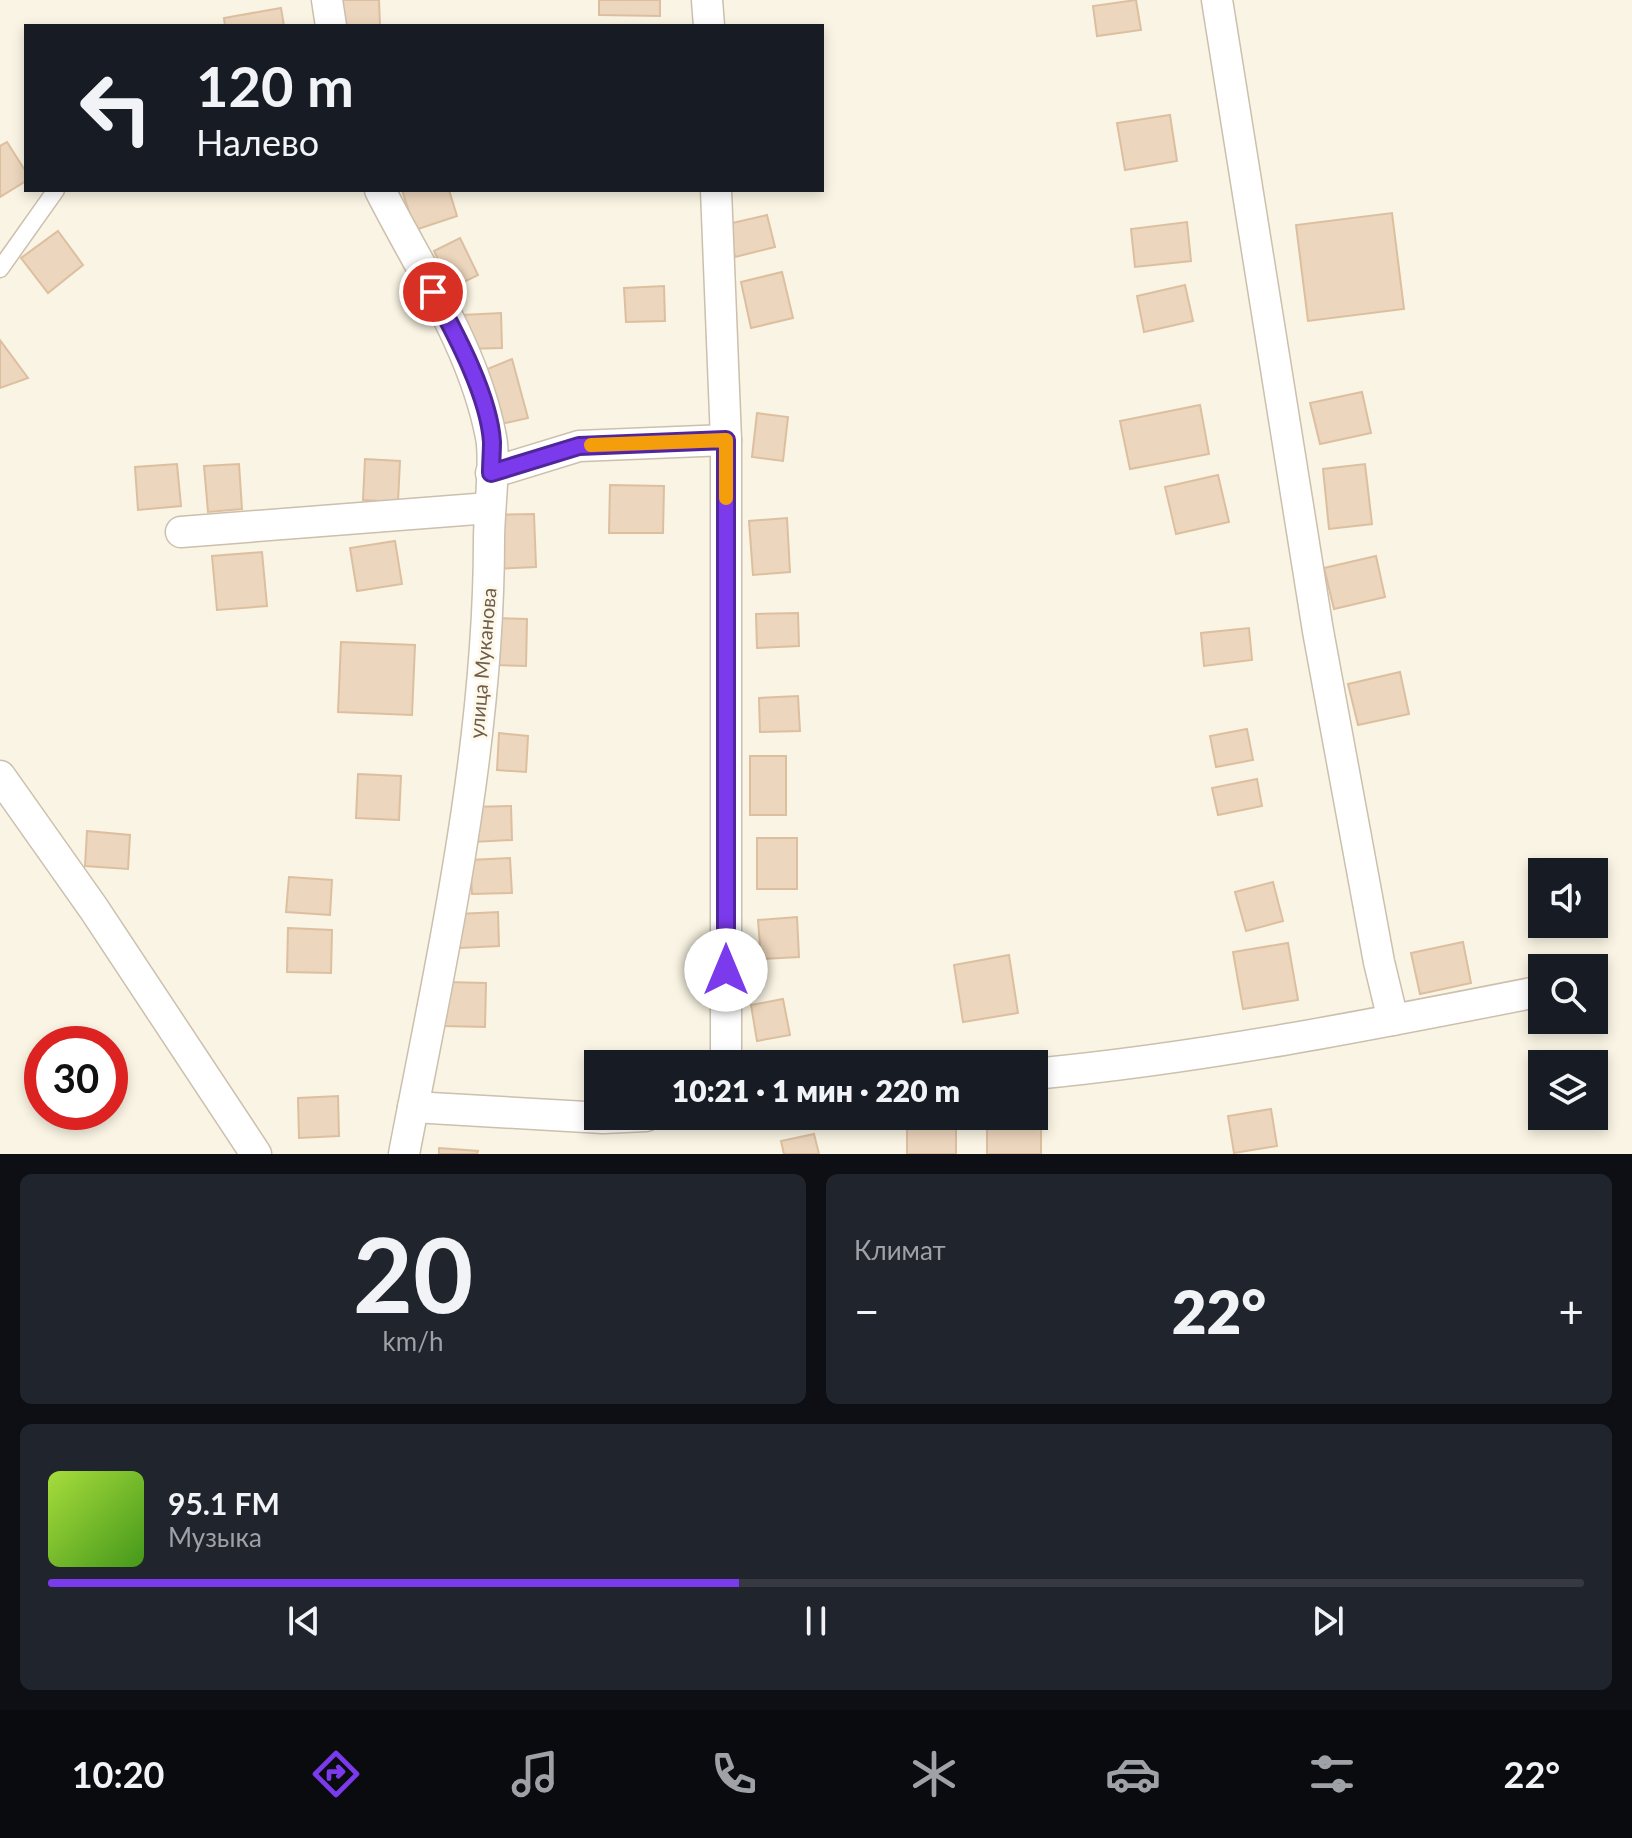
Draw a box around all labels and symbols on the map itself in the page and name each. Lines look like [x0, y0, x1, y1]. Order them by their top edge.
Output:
pin [399, 258, 467, 326]
street label: улица Муканова [463, 587, 501, 739]
position arrow [684, 928, 768, 1012]
speed limit sign: 30 [24, 1026, 128, 1130]

